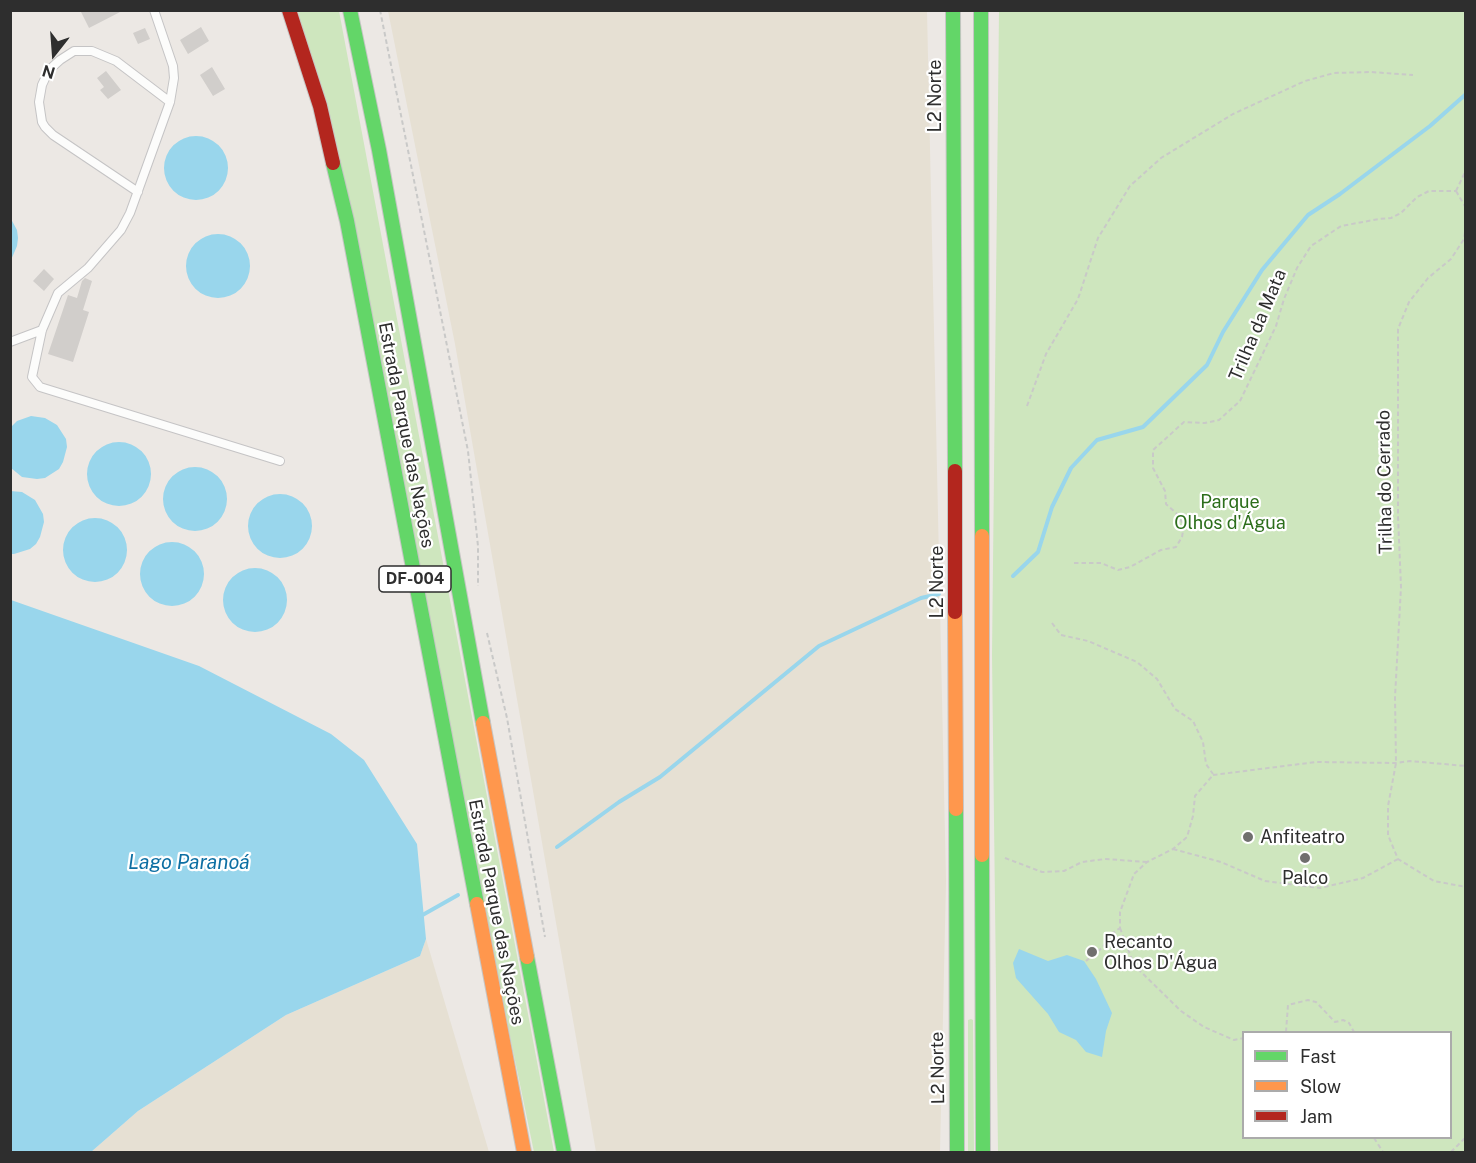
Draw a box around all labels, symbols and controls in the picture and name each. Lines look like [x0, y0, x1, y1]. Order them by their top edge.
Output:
north arrow [24, 24, 84, 84]
street label: L2 Norte [924, 60, 946, 132]
text: N [40, 61, 57, 83]
street label: Trilha da Mata [1225, 266, 1291, 384]
street label: Estrada Parque das Nações [374, 320, 438, 550]
street label: Trilha do Cerrado [1373, 410, 1397, 554]
park label: Parque Olhos d'Água [1174, 491, 1286, 534]
street label: L2 Norte [926, 546, 948, 618]
road number: DF-004 [379, 566, 451, 592]
street label: Estrada Parque das Nações [464, 797, 528, 1027]
place label: Anfiteatro [1260, 826, 1345, 848]
marker: Anfiteatro [1241, 830, 1255, 844]
water label: Lago Paranoá [128, 851, 250, 875]
marker: Palco [1298, 851, 1312, 865]
place label: Palco [1282, 867, 1328, 889]
place label: Recanto Olhos D'Água [1104, 931, 1217, 974]
marker: Recanto Olhos D'Água [1085, 945, 1099, 959]
street label: L2 Norte [927, 1031, 949, 1105]
legend [1242, 1031, 1452, 1139]
text: Fast [1300, 1046, 1336, 1067]
text: Slow [1300, 1076, 1341, 1097]
text: Jam [1300, 1106, 1333, 1127]

